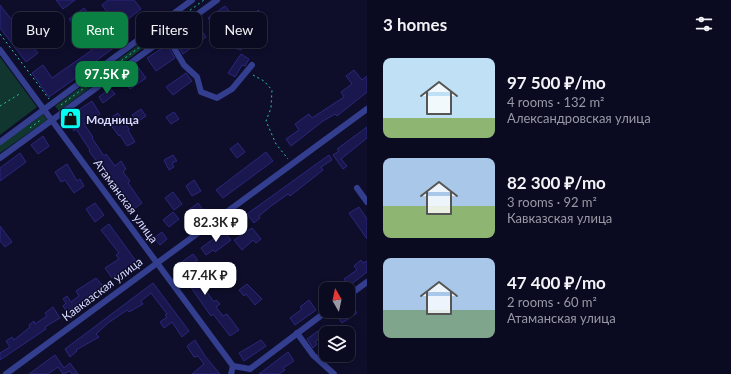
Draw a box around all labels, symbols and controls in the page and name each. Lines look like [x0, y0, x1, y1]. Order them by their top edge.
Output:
chip: Buy [12, 12, 64, 48]
chip: Rent [72, 12, 128, 48]
chip: Filters [136, 12, 202, 48]
chip: New [210, 12, 267, 48]
icon: filters [693, 13, 715, 35]
text: 3 homes [383, 14, 447, 35]
pin: 97.5K ₽ [70, 61, 144, 95]
text: 97.5K ₽ [84, 66, 130, 82]
text: 97 500 ₽/mo [507, 72, 606, 93]
icon: home [415, 74, 463, 122]
text: 4 rooms · 132 m² [507, 94, 604, 110]
shop icon: Модница [57, 106, 83, 132]
text: Александровская улица [507, 110, 651, 126]
place label: Модница [86, 112, 139, 127]
street label: Атаманская улица [90, 156, 162, 246]
text: 82 300 ₽/mo [507, 172, 606, 193]
icon: home [415, 174, 463, 222]
text: 3 rooms · 92 m² [507, 194, 597, 210]
pin: 82.3K ₽ [179, 209, 253, 243]
text: Кавказская улица [507, 210, 612, 226]
text: 82.3K ₽ [193, 214, 239, 230]
street label: Кавказская улица [59, 254, 145, 324]
pin: 47.4K ₽ [168, 262, 242, 296]
text: 47.4K ₽ [182, 267, 228, 283]
text: 47 400 ₽/mo [507, 272, 606, 293]
icon: home [415, 274, 463, 322]
north arrow [319, 282, 355, 318]
map controls [319, 282, 355, 362]
text: 2 rooms · 60 m² [507, 294, 597, 310]
text: Атаманская улица [507, 310, 616, 326]
button: layers [319, 326, 355, 362]

